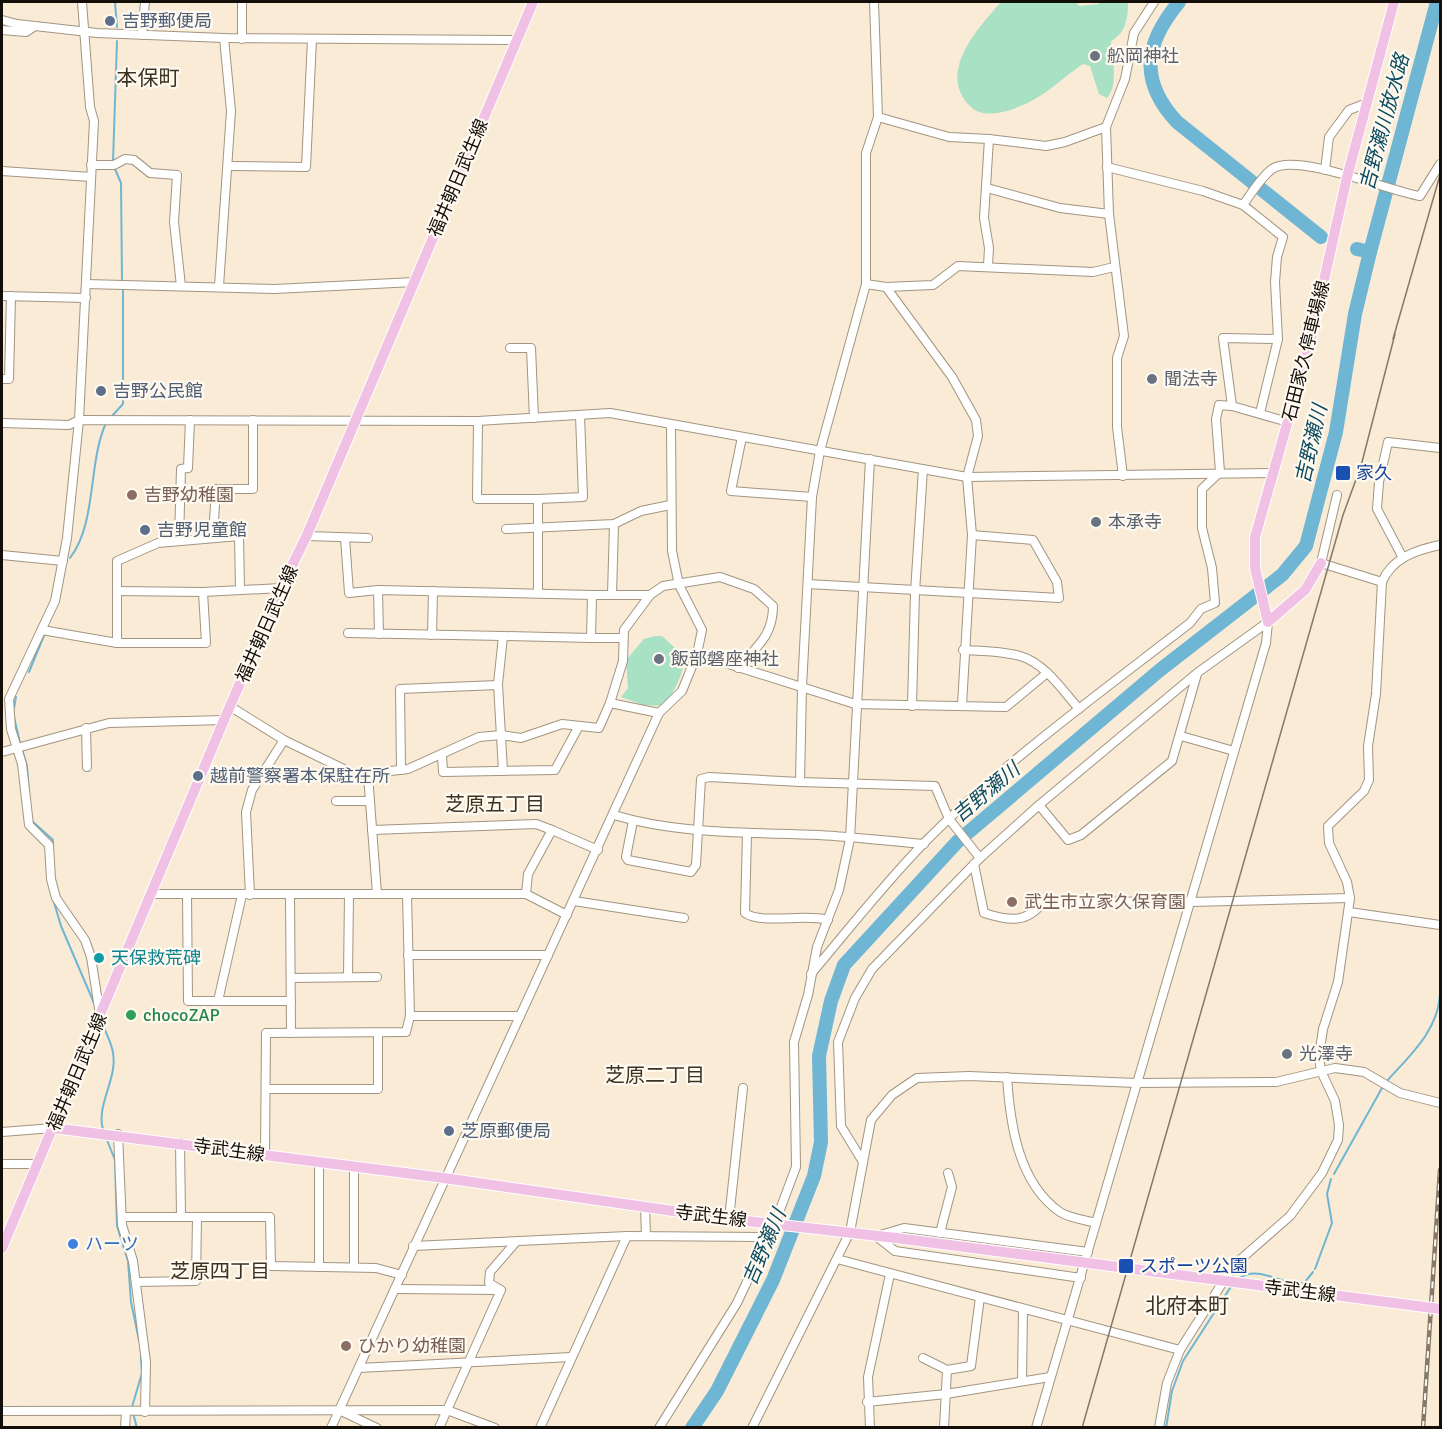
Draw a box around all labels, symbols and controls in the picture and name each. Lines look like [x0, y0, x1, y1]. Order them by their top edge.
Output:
place label: 吉野郵便局 [122, 10, 212, 32]
marker: 吉野郵便局 [103, 14, 117, 28]
place label: 舩岡神社 [1107, 45, 1179, 67]
marker: 舩岡神社 [1088, 49, 1102, 63]
water label: 吉野瀬川放水路 [1354, 49, 1415, 193]
district label: 本保町 [117, 65, 180, 91]
street label: 福井朝日武生線 [423, 116, 493, 240]
street label: 石田家久停車場線 [1278, 278, 1334, 424]
place label: 聞法寺 [1164, 368, 1218, 390]
marker: 聞法寺 [1145, 372, 1159, 386]
place label: 吉野公民館 [113, 380, 203, 402]
marker: 吉野公民館 [94, 384, 108, 398]
water label: 吉野瀬川 [1290, 400, 1333, 486]
place label: 家久 [1356, 462, 1392, 484]
marker: 家久 [1334, 464, 1352, 482]
place label: 吉野幼稚園 [144, 484, 234, 506]
marker: 吉野幼稚園 [125, 488, 139, 502]
place label: 本承寺 [1108, 511, 1162, 533]
marker: 本承寺 [1089, 515, 1103, 529]
place label: 吉野児童館 [157, 519, 247, 541]
marker: 吉野児童館 [138, 523, 152, 537]
street label: 福井朝日武生線 [231, 562, 303, 686]
place label: 飯部磐座神社 [671, 648, 779, 670]
marker: 飯部磐座神社 [652, 652, 666, 666]
water label: 吉野瀬川 [948, 756, 1027, 828]
place label: 越前警察署本保駐在所 [210, 765, 390, 787]
marker: 越前警察署本保駐在所 [191, 769, 205, 783]
district label: 芝原五丁目 [445, 792, 545, 817]
place label: 武生市立家久保育園 [1024, 891, 1186, 913]
marker: 武生市立家久保育園 [1005, 895, 1019, 909]
place label: 天保救荒碑 [111, 947, 201, 969]
marker: 天保救荒碑 [92, 951, 106, 965]
place label: chocoZAP [143, 1004, 220, 1026]
marker: chocoZAP [124, 1008, 138, 1022]
street label: 福井朝日武生線 [42, 1010, 112, 1134]
place label: 光澤寺 [1299, 1043, 1353, 1065]
marker: 光澤寺 [1280, 1047, 1294, 1061]
district label: 芝原二丁目 [605, 1063, 705, 1088]
place label: 芝原郵便局 [461, 1120, 551, 1142]
marker: 芝原郵便局 [442, 1124, 456, 1138]
street label: 寺武生線 [192, 1134, 266, 1166]
street label: 寺武生線 [674, 1201, 748, 1231]
water label: 吉野瀬川 [737, 1204, 792, 1289]
place label: ハーツ [85, 1233, 139, 1255]
marker: ハーツ [66, 1237, 80, 1251]
place label: スポーツ公園 [1140, 1255, 1248, 1277]
marker: スポーツ公園 [1117, 1257, 1135, 1275]
district label: 芝原四丁目 [170, 1259, 270, 1284]
street label: 寺武生線 [1263, 1276, 1337, 1306]
district label: 北府本町 [1145, 1293, 1229, 1319]
place label: ひかり幼稚園 [358, 1335, 466, 1357]
marker: ひかり幼稚園 [339, 1339, 353, 1353]

